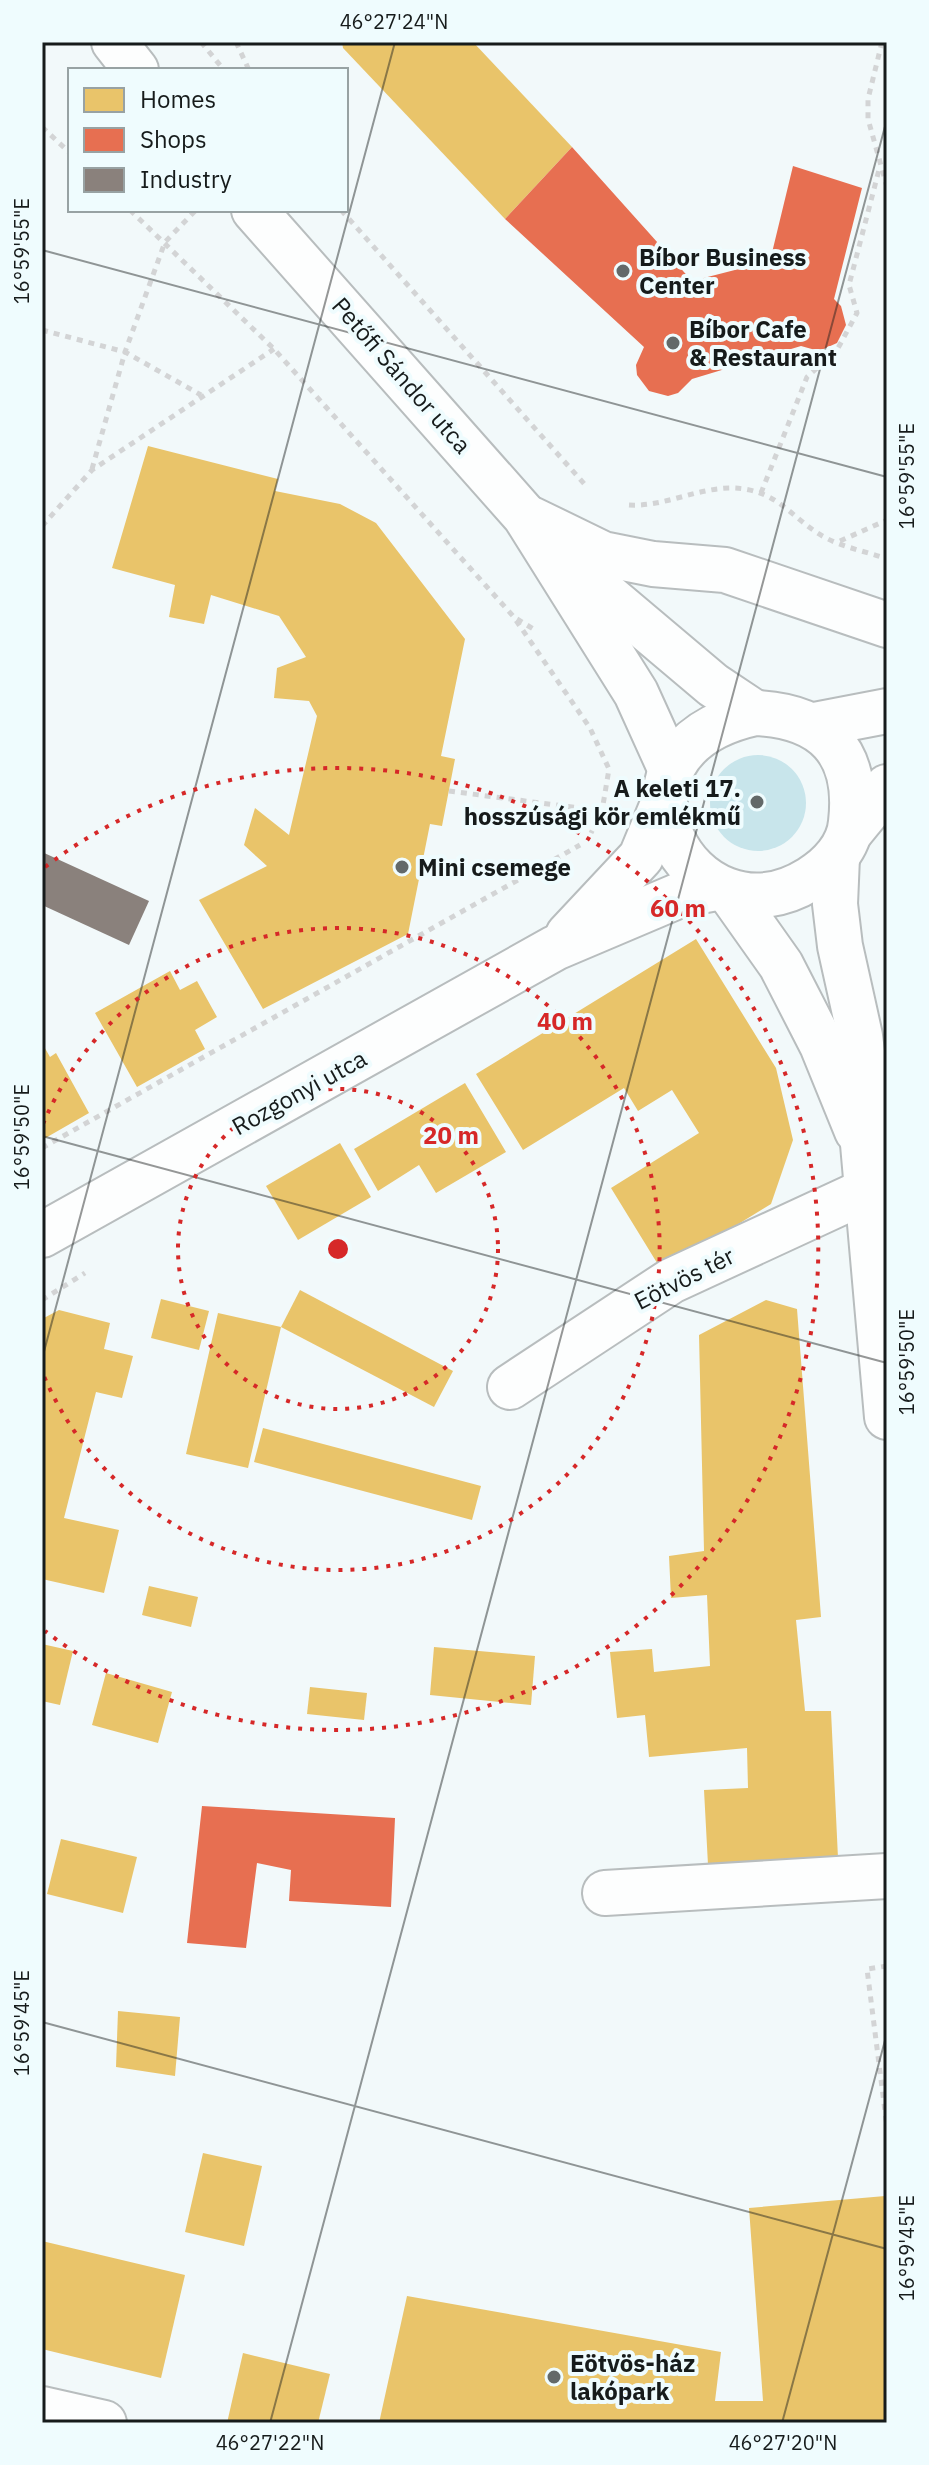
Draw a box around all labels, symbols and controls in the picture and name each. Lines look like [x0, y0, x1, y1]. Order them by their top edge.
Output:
text: 46°27'24"N [340, 8, 448, 35]
legend [68, 68, 348, 212]
text: Homes [140, 83, 216, 115]
text: Shops [140, 123, 207, 155]
text: Industry [140, 163, 232, 195]
text: 16°59'55"E [8, 198, 35, 304]
place label: Bíbor Business Center [639, 241, 806, 301]
marker: Bíbor Business Center [614, 262, 632, 280]
street label: Petőfi Sándor utca [325, 290, 479, 460]
place label: Bíbor Cafe & Restaurant [689, 313, 837, 373]
marker: Bíbor Cafe & Restaurant [664, 334, 682, 352]
text: 16°59'55"E [893, 423, 920, 529]
place label: A keleti 17. hosszúsági kör emlékmű [464, 772, 741, 832]
marker: A keleti 17. hosszúsági kör emlékmű [748, 793, 766, 811]
place label: Mini csemege [418, 851, 571, 883]
marker: Mini csemege [393, 858, 411, 876]
text: 60 m [650, 892, 706, 924]
text: 40 m [537, 1005, 593, 1037]
street label: Rozgonyi utca [226, 1042, 372, 1142]
text: 16°59'50"E [8, 1084, 35, 1190]
text: 20 m [423, 1119, 479, 1151]
centre of rings [324, 1235, 352, 1263]
street label: Eötvös tér [628, 1239, 740, 1317]
text: 16°59'50"E [893, 1309, 920, 1415]
text: 16°59'45"E [8, 1970, 35, 2076]
text: 16°59'45"E [893, 2195, 920, 2301]
place label: Eötvös-ház lakópark [570, 2347, 695, 2407]
marker: Eötvös-ház lakópark [545, 2368, 563, 2386]
text: 46°27'22"N [216, 2429, 324, 2456]
text: 46°27'20"N [729, 2429, 837, 2456]

